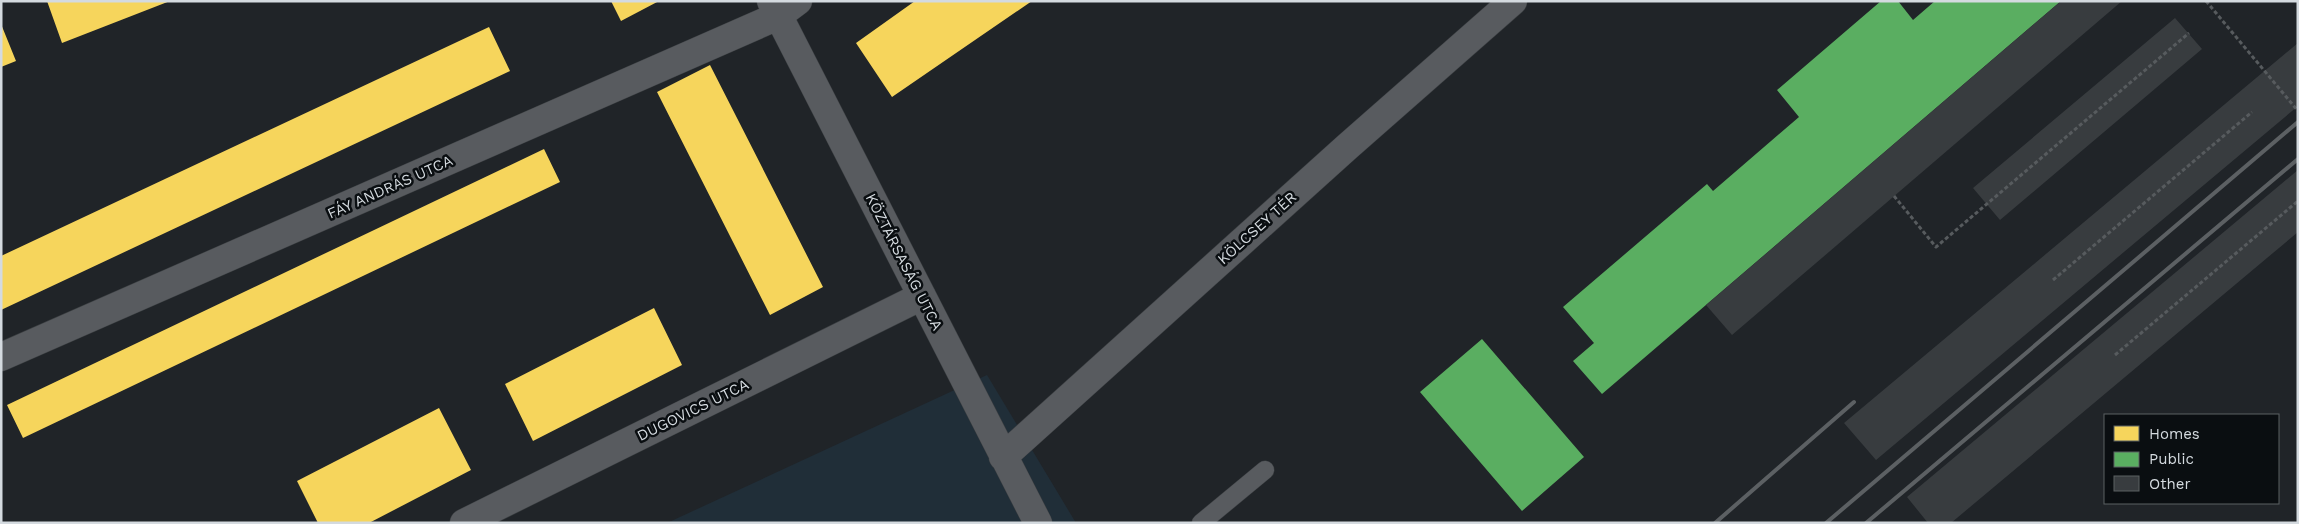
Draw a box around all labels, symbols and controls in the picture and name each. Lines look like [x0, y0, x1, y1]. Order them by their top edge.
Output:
street label: FÁY ANDRÁS UTCA [325, 151, 456, 223]
street label: KÖLCSEY TÉR [1214, 188, 1300, 268]
street label: KÖZTÁRSASÁG UTCA [862, 191, 946, 334]
street label: DUGOVICS UTCA [634, 375, 752, 445]
legend [2104, 414, 2279, 504]
text: Homes [2149, 425, 2200, 443]
text: Public [2149, 450, 2194, 468]
text: Other [2149, 475, 2191, 493]

